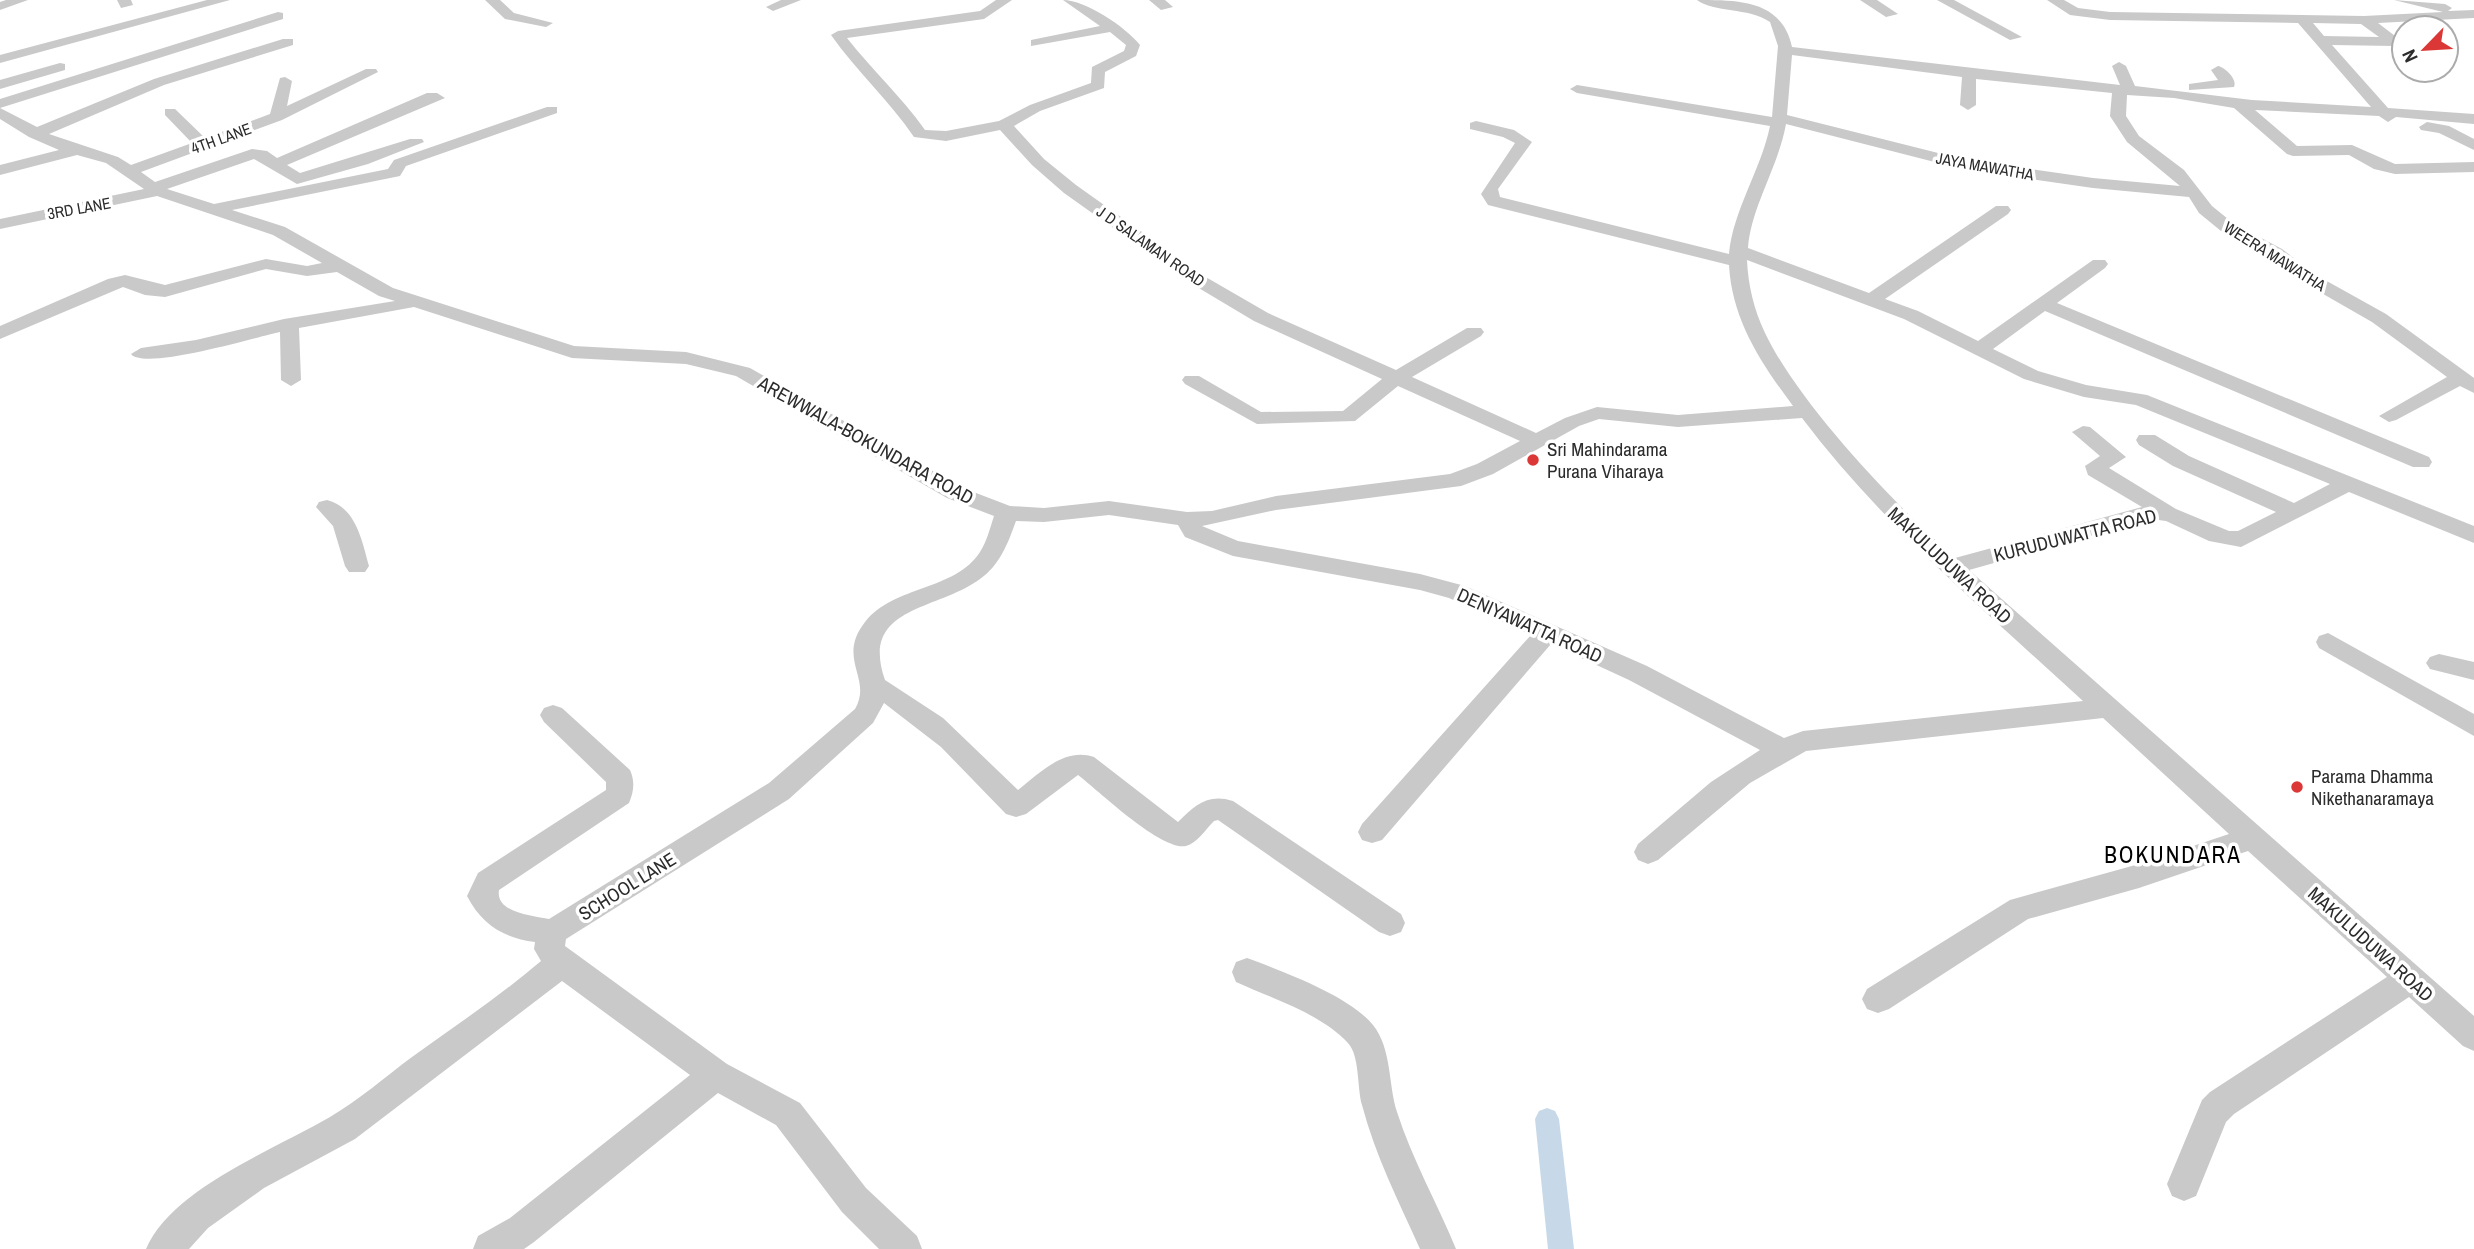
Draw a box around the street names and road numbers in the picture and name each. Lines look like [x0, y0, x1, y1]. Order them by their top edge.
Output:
street label: 4TH LANE [188, 117, 254, 159]
street label: JAYA MAWATHA [1934, 147, 2036, 185]
street label: 3RD LANE [45, 192, 113, 224]
street label: J D SALAMAN ROAD [1092, 200, 1210, 292]
street label: WEERA MAWATHA [2220, 216, 2330, 296]
street label: AREWWALA-BOKUNDARA ROAD [753, 369, 978, 510]
street label: MAKULUDUWA ROAD [1882, 501, 2018, 629]
street label: KURUDUWATTA ROAD [1991, 502, 2159, 568]
street label: DENIYAWATTA ROAD [1453, 581, 1607, 669]
street label: SCHOOL LANE [573, 846, 681, 926]
street label: MAKULUDUWA ROAD [2303, 881, 2439, 1007]

